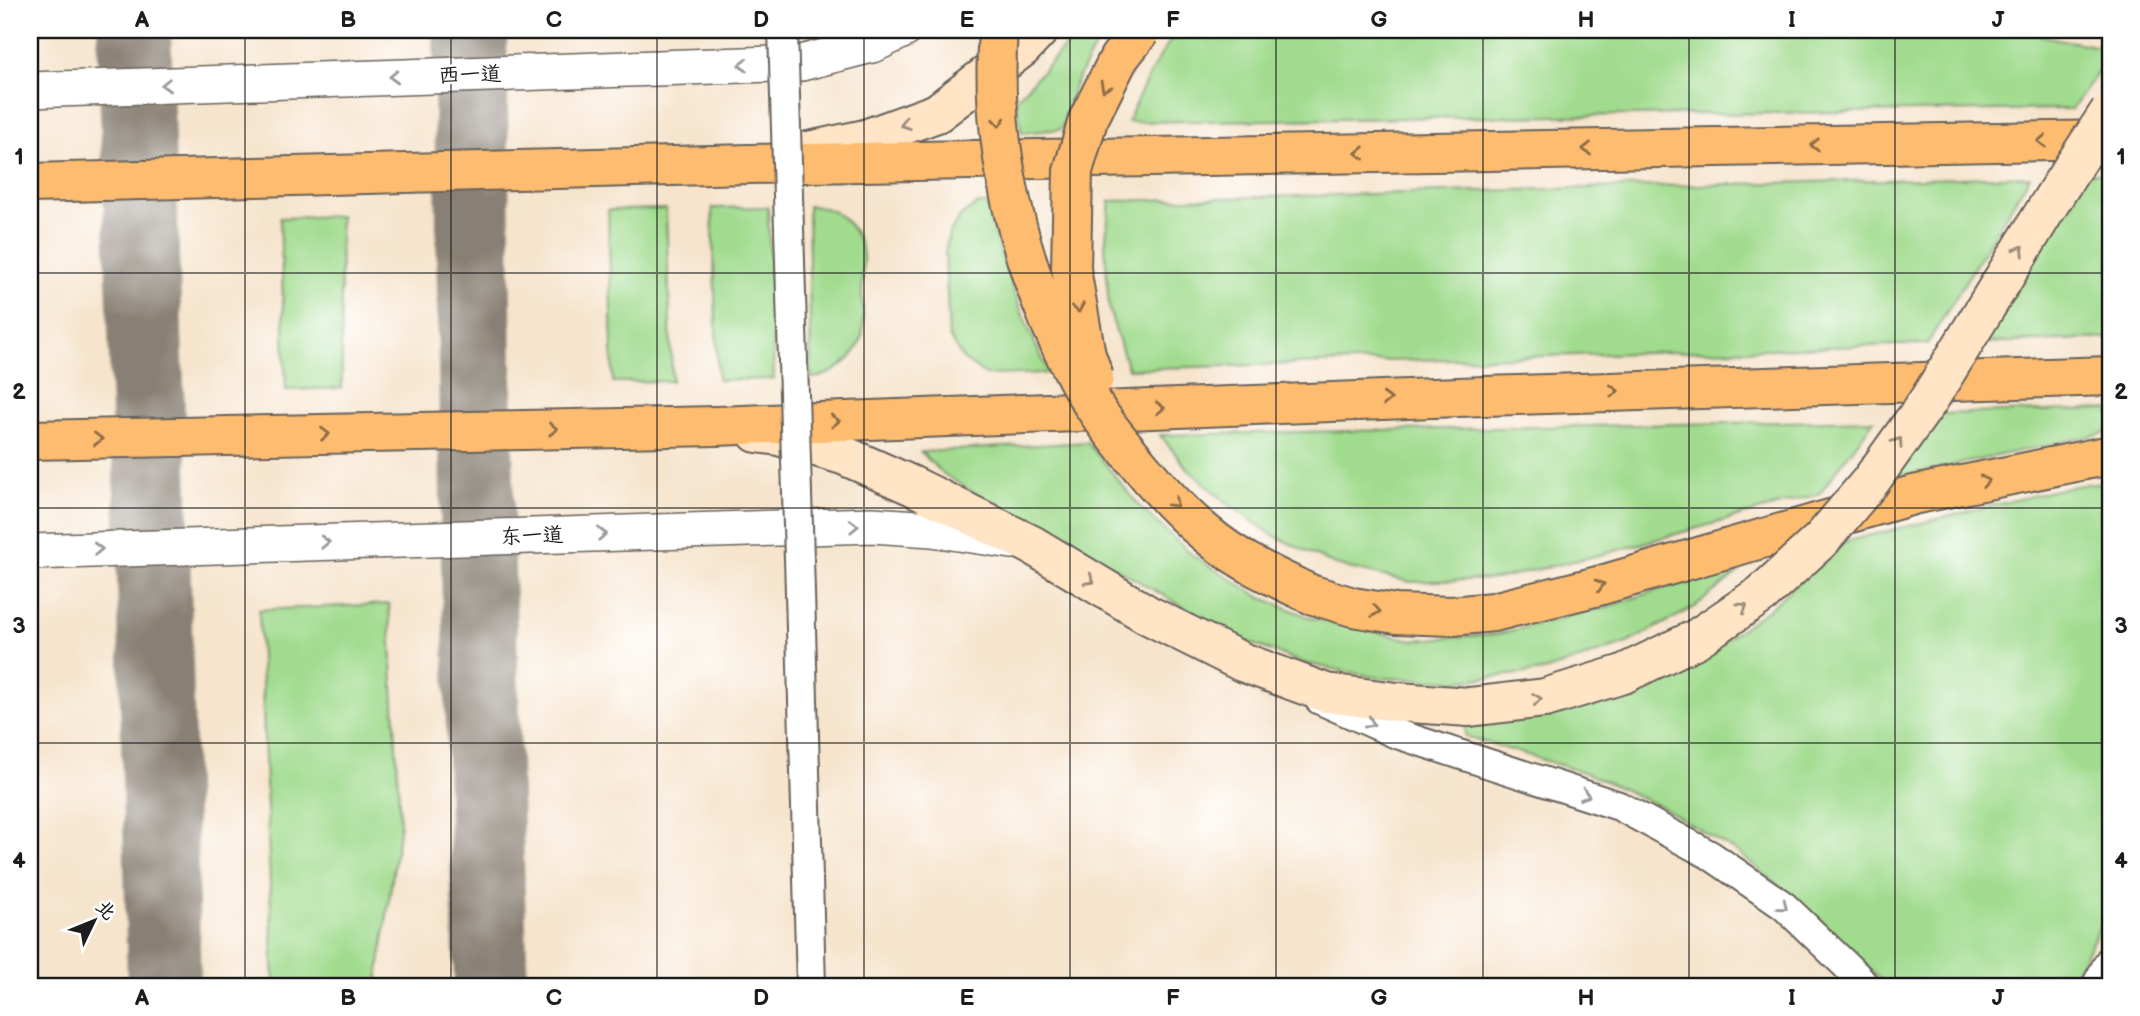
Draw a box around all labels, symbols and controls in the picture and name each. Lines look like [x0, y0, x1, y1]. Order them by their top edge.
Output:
text: A [134, 6, 150, 34]
text: B [340, 6, 356, 34]
text: C [546, 6, 562, 34]
text: D [753, 6, 769, 34]
text: E [960, 6, 975, 34]
text: F [1166, 6, 1180, 34]
text: G [1371, 6, 1388, 34]
text: H [1577, 6, 1595, 34]
text: I [1788, 6, 1796, 34]
text: J [1992, 6, 2005, 34]
one-way arrow [738, 58, 749, 73]
street label: 西一道 [438, 61, 502, 89]
one-way arrow [388, 70, 399, 85]
one-way arrow [161, 78, 172, 93]
one-way arrow [1099, 80, 1113, 92]
one-way arrow [899, 116, 911, 130]
one-way arrow [992, 117, 1007, 128]
one-way arrow [2036, 133, 2047, 149]
one-way arrow [1809, 137, 1819, 153]
one-way arrow [1581, 142, 1592, 157]
text: 1 [14, 143, 24, 171]
text: 1 [2116, 143, 2126, 171]
one-way arrow [1354, 146, 1365, 161]
one-way arrow [2012, 245, 2025, 258]
one-way arrow [1070, 302, 1085, 314]
text: 2 [12, 378, 26, 406]
text: 2 [2114, 378, 2128, 406]
one-way arrow [1609, 384, 1620, 399]
one-way arrow [1382, 392, 1393, 407]
one-way arrow [1155, 401, 1166, 416]
one-way arrow [829, 414, 840, 429]
one-way arrow [548, 422, 559, 437]
one-way arrow [321, 426, 331, 442]
one-way arrow [93, 431, 104, 447]
one-way arrow [1890, 437, 1902, 450]
one-way arrow [1979, 474, 1991, 489]
one-way arrow [1165, 494, 1178, 507]
one-way arrow [848, 518, 859, 533]
street label: 东一道 [500, 522, 564, 550]
one-way arrow [596, 526, 607, 541]
one-way arrow [320, 535, 331, 550]
one-way arrow [93, 542, 104, 557]
one-way arrow [1083, 572, 1096, 585]
one-way arrow [1593, 579, 1605, 593]
one-way arrow [1370, 602, 1382, 617]
one-way arrow [1735, 603, 1748, 615]
text: 3 [12, 612, 26, 640]
text: 3 [2114, 612, 2128, 640]
one-way arrow [1531, 691, 1543, 706]
one-way arrow [1363, 715, 1375, 729]
one-way arrow [1579, 787, 1591, 802]
text: 4 [12, 847, 26, 875]
text: 4 [2114, 847, 2128, 875]
north arrow [60, 886, 130, 956]
text: 北 [90, 896, 120, 925]
one-way arrow [1775, 898, 1787, 911]
text: A [134, 984, 150, 1012]
text: B [340, 984, 356, 1012]
text: C [546, 984, 562, 1012]
text: D [753, 984, 769, 1012]
text: E [960, 984, 975, 1012]
text: F [1166, 984, 1180, 1012]
text: G [1371, 984, 1388, 1012]
text: H [1577, 984, 1595, 1012]
text: I [1788, 984, 1796, 1012]
text: J [1992, 984, 2005, 1012]

